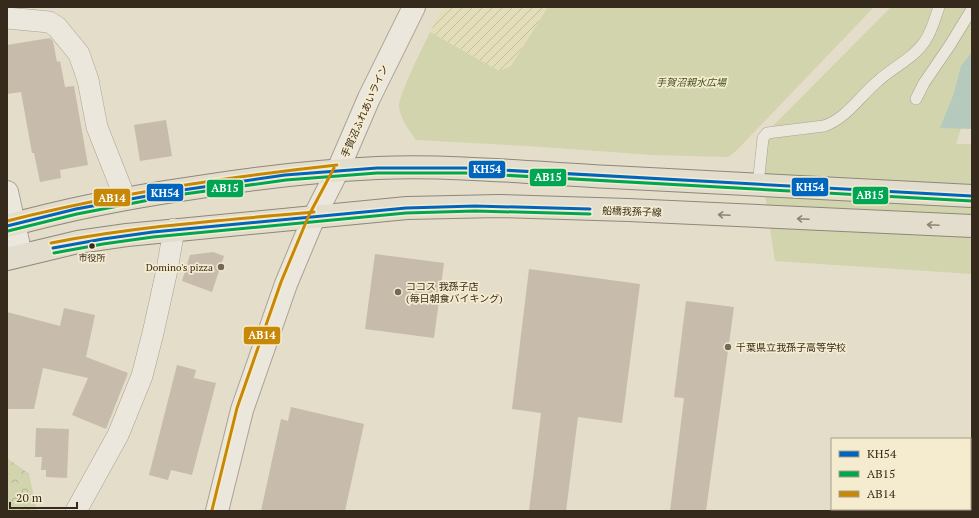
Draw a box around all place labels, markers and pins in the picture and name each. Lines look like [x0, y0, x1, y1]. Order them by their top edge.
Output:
marker: 市役所 [87, 241, 97, 251]
place label: 市役所 [78, 252, 106, 264]
place label: Domino's pizza [146, 261, 213, 274]
marker: Domino's pizza [216, 262, 226, 272]
place label: ココス 我孫子店 (毎日朝食バイキング) [406, 280, 503, 305]
marker: ココス 我孫子店 (毎日朝食バイキング) [393, 287, 403, 297]
place label: 千葉県立我孫子高等学校 [736, 341, 846, 354]
marker: 千葉県立我孫子高等学校 [723, 342, 733, 352]

